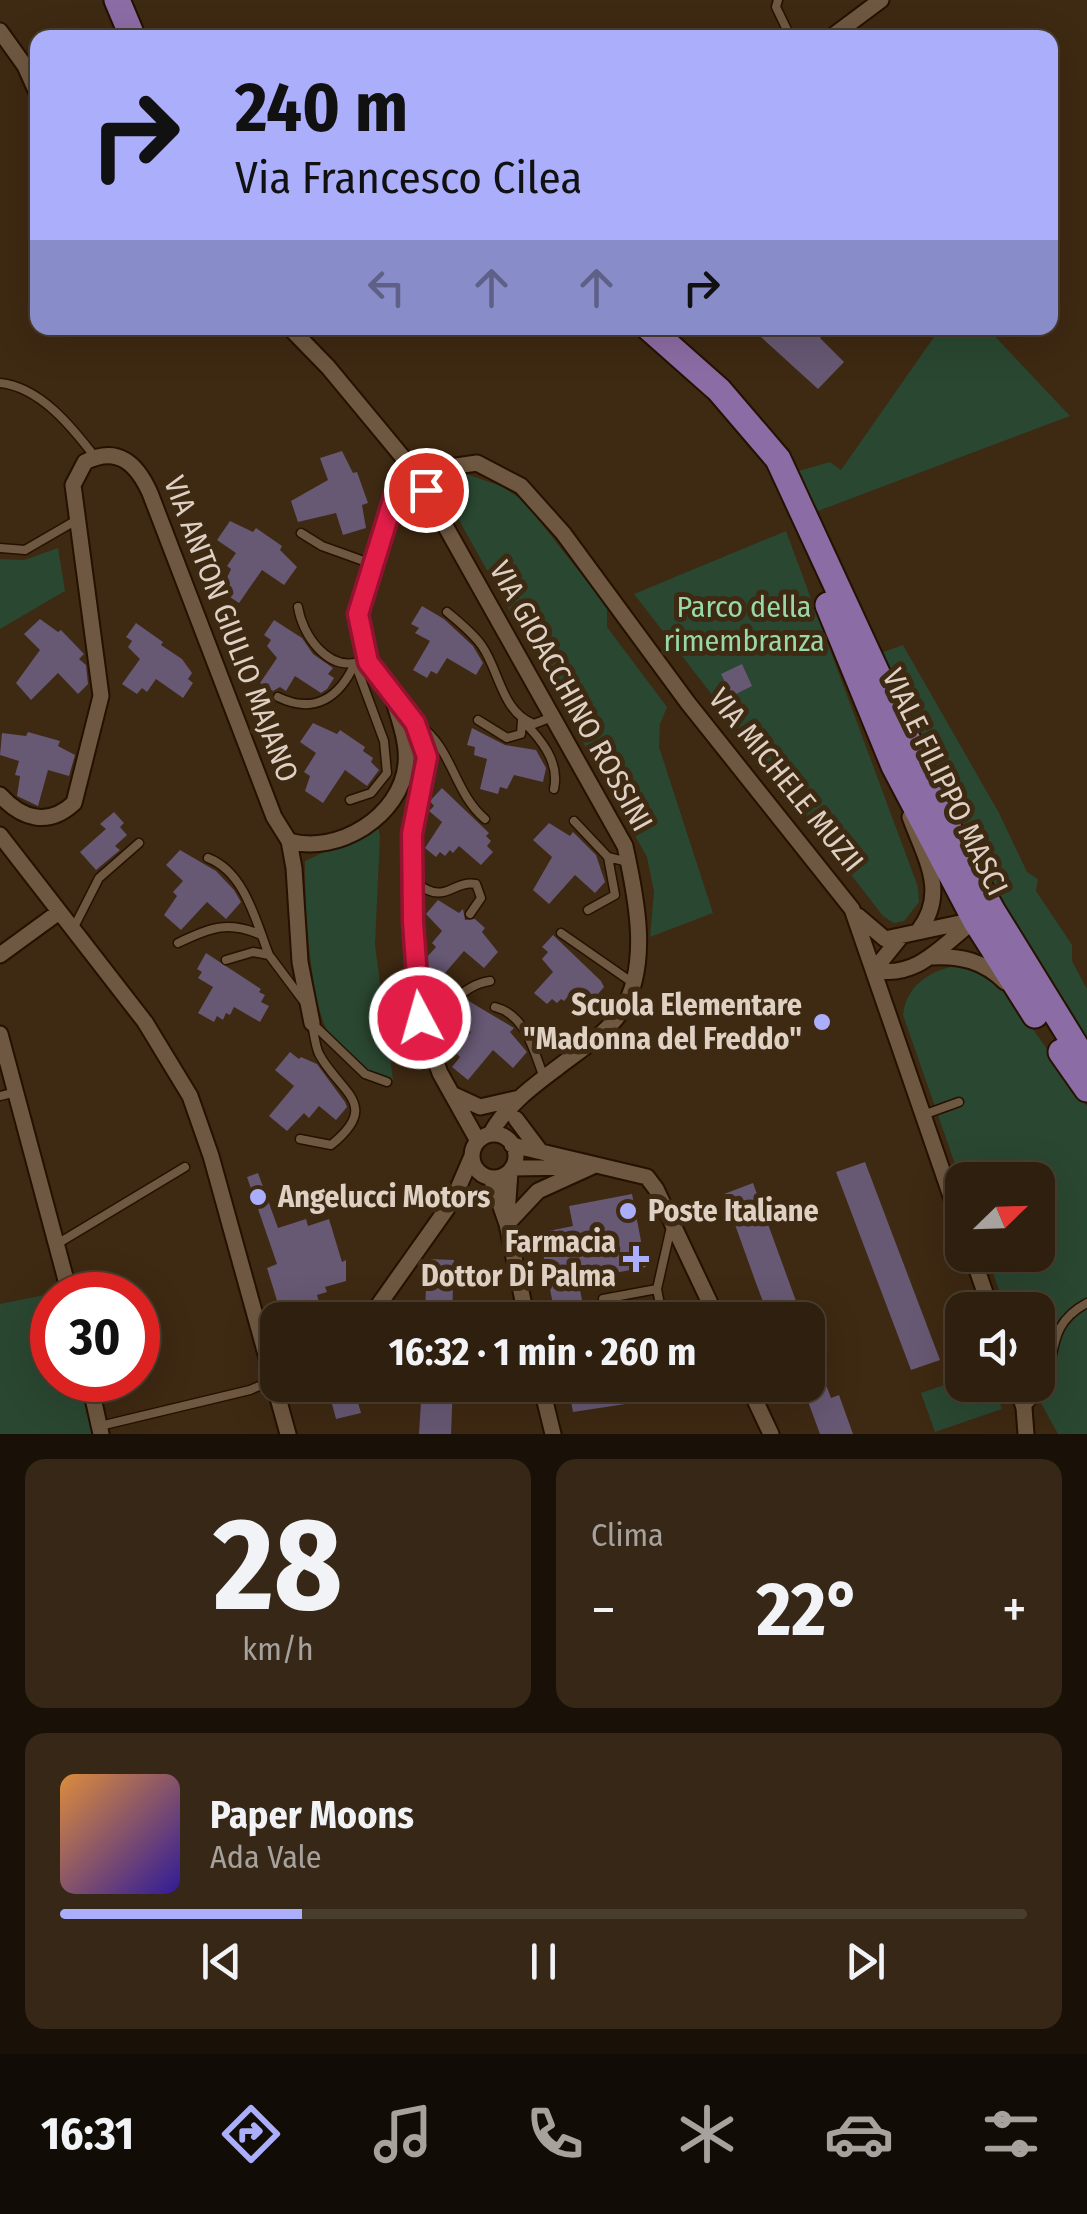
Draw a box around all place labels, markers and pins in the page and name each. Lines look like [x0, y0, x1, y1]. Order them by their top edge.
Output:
pin [384, 448, 469, 533]
place label: Scuola Elementare "Madonna del Freddo" [523, 987, 802, 1057]
marker: Scuola Elementare "Madonna del Freddo" [811, 1011, 833, 1033]
place label: Angelucci Motors [277, 1179, 490, 1215]
marker: Angelucci Motors [247, 1186, 269, 1208]
place label: Poste Italiane [648, 1193, 819, 1229]
marker: Poste Italiane [617, 1200, 639, 1222]
place label: Farmacia Dottor Di Palma [421, 1224, 616, 1294]
marker: Farmacia Dottor Di Palma [625, 1248, 647, 1270]

